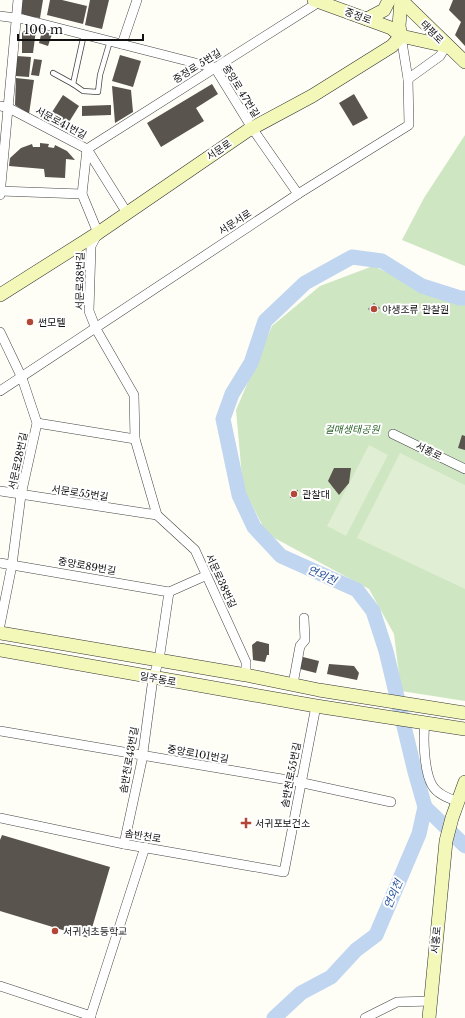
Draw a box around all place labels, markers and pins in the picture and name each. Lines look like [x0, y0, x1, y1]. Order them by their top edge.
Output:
place label: 야생조류 관찰원 [382, 303, 449, 316]
marker: 야생조류 관찰원 [369, 304, 379, 314]
place label: 썬모텔 [38, 316, 66, 329]
marker: 썬모텔 [25, 317, 35, 327]
place label: 관찰대 [302, 488, 330, 501]
marker: 관찰대 [289, 489, 299, 499]
marker: 서귀포보건소 [240, 817, 252, 829]
place label: 서귀포보건소 [255, 817, 310, 830]
place label: 서귀서초등학교 [63, 925, 127, 938]
marker: 서귀서초등학교 [50, 926, 60, 936]

